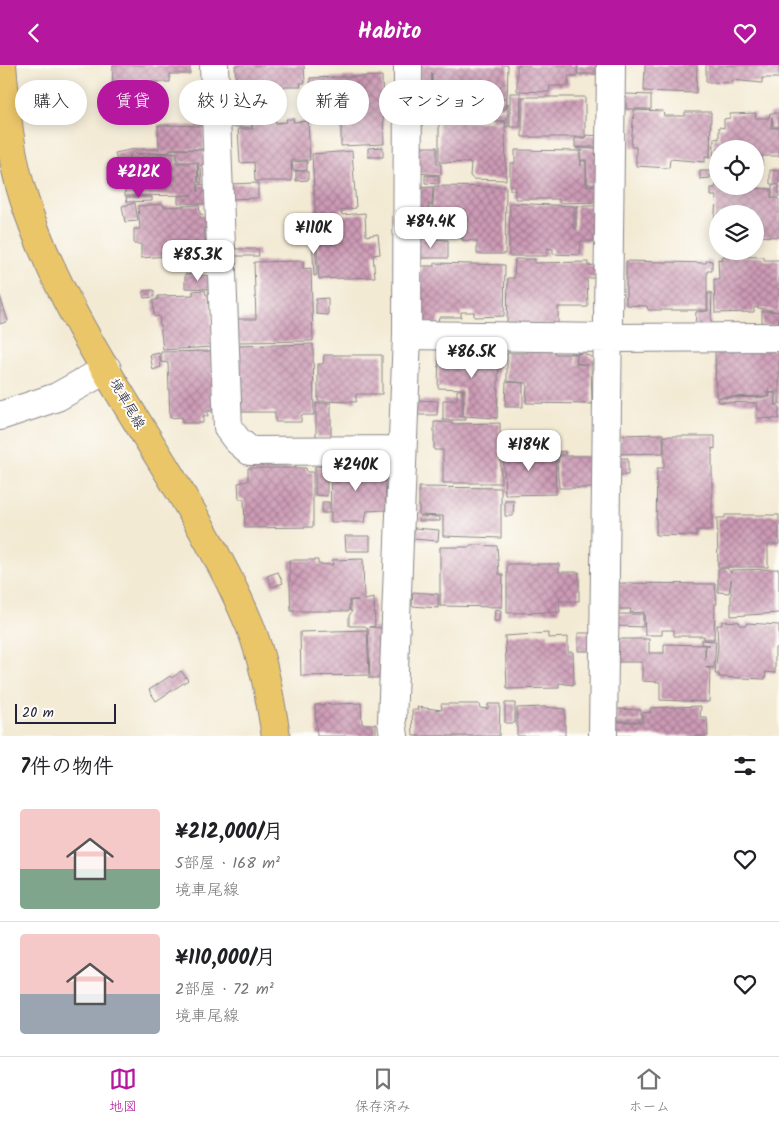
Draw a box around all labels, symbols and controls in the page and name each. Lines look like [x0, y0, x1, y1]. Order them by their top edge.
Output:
text: Habito [358, 15, 421, 50]
icon: back [20, 19, 48, 47]
icon: heart [731, 19, 759, 47]
chip: 購入 [15, 80, 87, 125]
chip: 賃貸 [97, 80, 169, 125]
chip: 絞り込み [179, 80, 287, 125]
chip: 新着 [297, 80, 369, 125]
chip: マンション [379, 80, 504, 125]
map controls [709, 140, 764, 260]
button: locate [709, 140, 764, 195]
pin: ¥212K [104, 157, 174, 199]
text: ¥212K [118, 160, 160, 185]
button: layers [709, 205, 764, 260]
pin: ¥84.4K [390, 207, 472, 249]
text: ¥84.4K [406, 210, 456, 235]
pin: ¥110K [279, 213, 349, 255]
text: ¥110K [295, 216, 333, 241]
pin: ¥85.3K [157, 239, 239, 282]
text: ¥85.3K [173, 243, 223, 268]
pin: ¥86.5K [431, 337, 513, 379]
text: ¥86.5K [447, 340, 497, 365]
street label: 境車尾線 [103, 374, 151, 434]
pin: ¥184K [494, 429, 564, 472]
text: ¥184K [508, 433, 550, 458]
pin: ¥240K [321, 449, 391, 492]
text: ¥240K [333, 453, 379, 478]
scale bar [15, 701, 116, 724]
text: 20 m [22, 702, 54, 724]
text: 7件の物件 [20, 751, 114, 784]
icon: filters [731, 752, 759, 780]
text: ¥212,000/月 [175, 816, 284, 849]
icon: home [60, 829, 120, 889]
icon: heart [731, 845, 759, 873]
text: 5部屋 · 168 m² [175, 851, 280, 876]
text: 境車尾線 [175, 878, 239, 903]
text: ¥110,000/月 [175, 942, 276, 975]
icon: home [60, 954, 120, 1014]
icon: heart [731, 970, 759, 998]
text: 2部屋 · 72 m² [175, 977, 274, 1002]
text: 境車尾線 [175, 1004, 239, 1029]
tab: 地図 [109, 1065, 137, 1118]
tab: 保存済み [355, 1065, 411, 1118]
tab: ホーム [629, 1065, 670, 1118]

